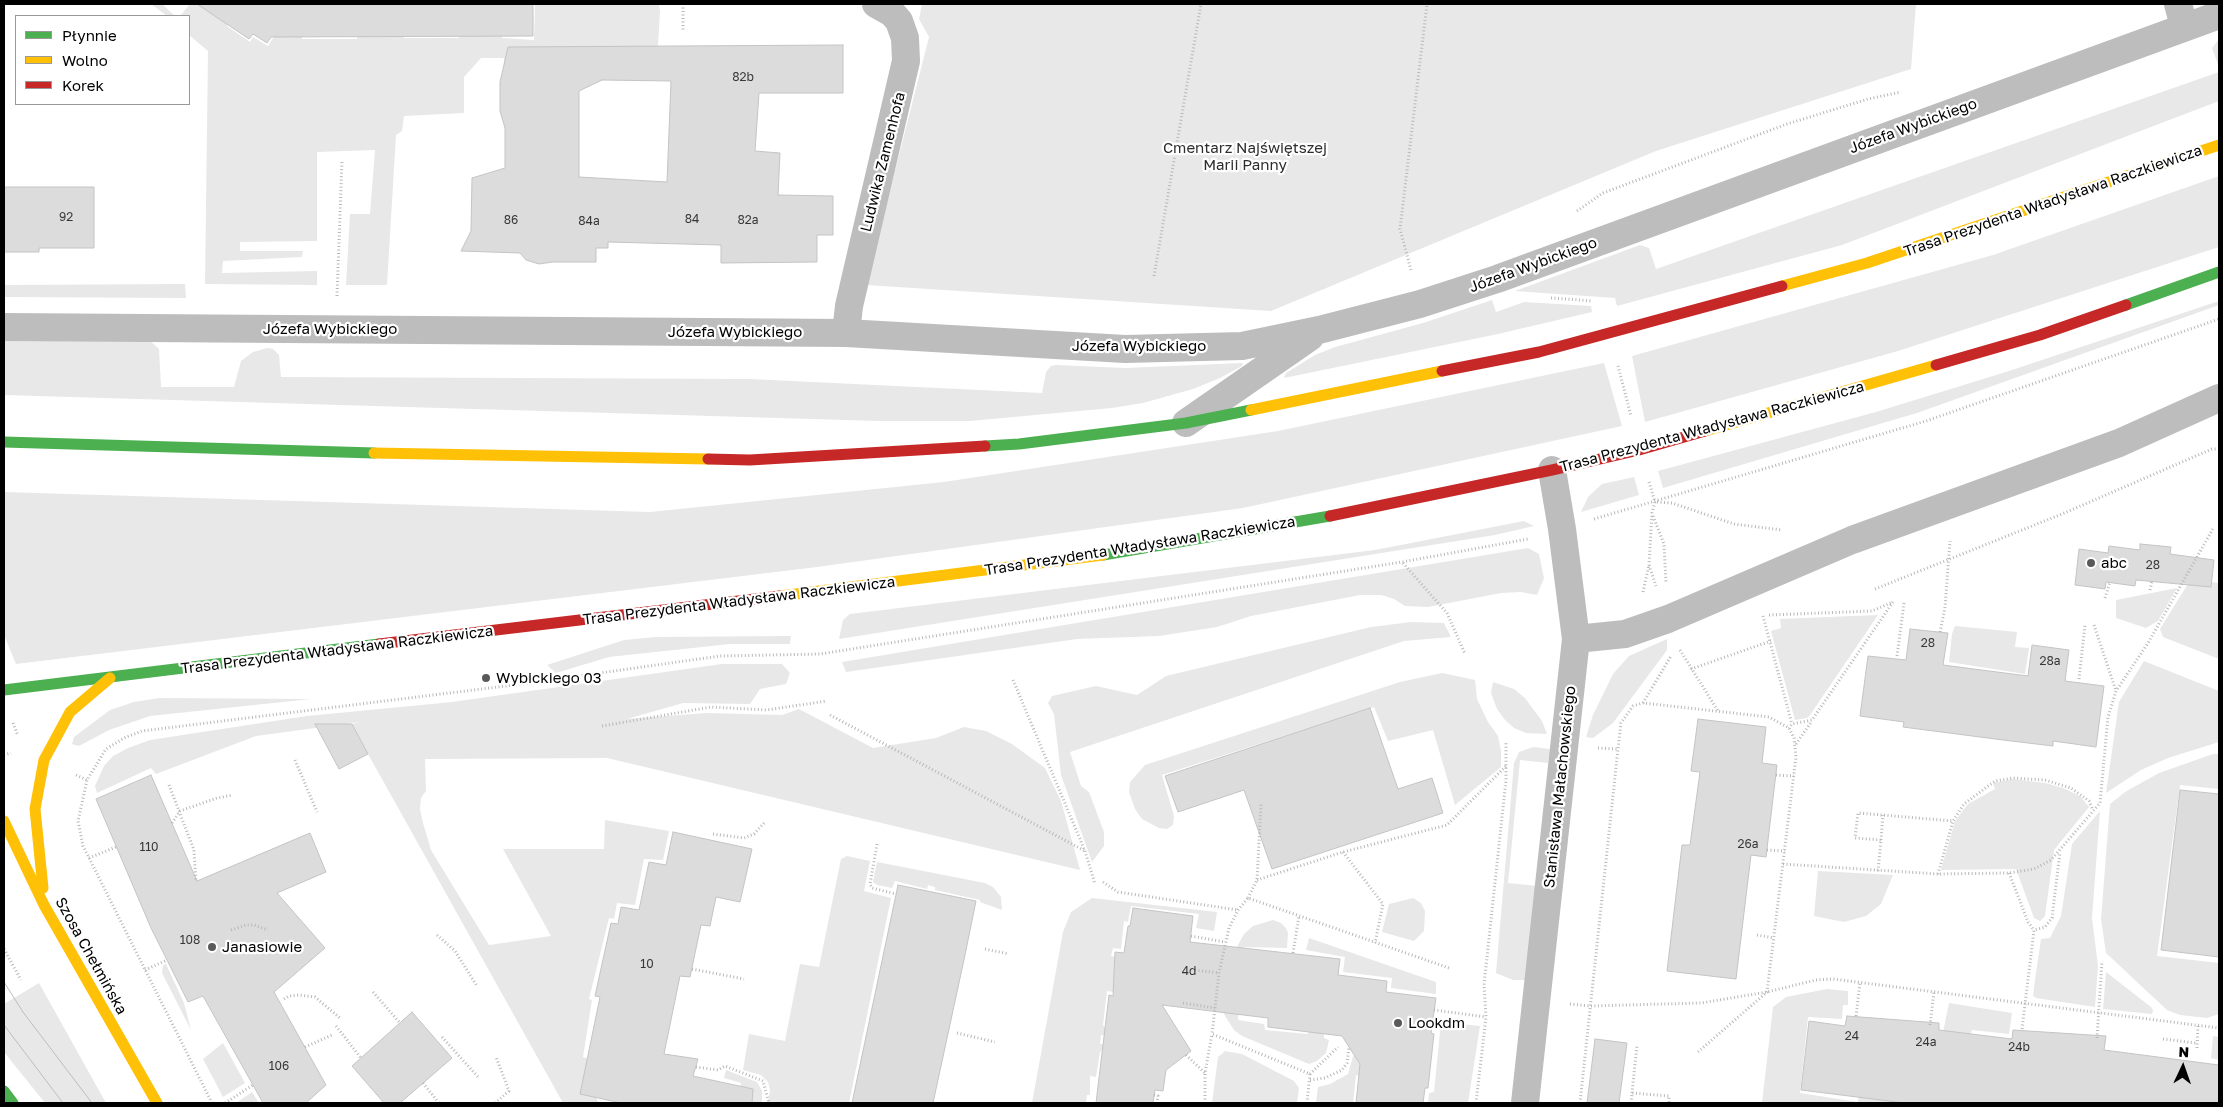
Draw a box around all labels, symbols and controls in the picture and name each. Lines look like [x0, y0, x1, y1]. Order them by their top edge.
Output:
legend [15, 15, 190, 105]
text: Płynnie [62, 26, 117, 44]
text: Wolno [62, 51, 108, 69]
house number: 82b [732, 70, 754, 84]
text: Korek [62, 76, 104, 94]
street label: Ludwika Zamenhofa [857, 90, 909, 234]
street label: Józefa Wybickiego [1847, 95, 1979, 157]
park label: Cmentarz Najświętszej Marii Panny [1163, 139, 1327, 174]
street label: Trasa Prezydenta Władysława Raczkiewicza [1901, 141, 2205, 261]
house number: 92 [59, 210, 73, 224]
house number: 84 [685, 212, 699, 226]
house number: 86 [504, 213, 518, 227]
house number: 82a [737, 213, 759, 227]
house number: 84a [578, 214, 600, 228]
street label: Józefa Wybickiego [1467, 234, 1599, 296]
street label: Józefa Wybickiego [263, 320, 397, 338]
street label: Józefa Wybickiego [668, 323, 802, 341]
street label: Józefa Wybickiego [1072, 337, 1206, 355]
street label: Trasa Prezydenta Władysława Raczkiewicza [1558, 378, 1866, 476]
street label: Trasa Prezydenta Władysława Raczkiewicza [983, 513, 1297, 579]
place label: abc [2101, 554, 2127, 572]
marker: abc [2085, 557, 2097, 569]
house number: 28 [2146, 558, 2160, 572]
street label: Trasa Prezydenta Władysława Raczkiewicza [582, 573, 896, 629]
street label: Trasa Prezydenta Władysława Raczkiewicza [180, 622, 494, 678]
house number: 28 [1921, 636, 1935, 650]
house number: 28a [2039, 654, 2061, 668]
place label: Wybickiego 03 [496, 669, 601, 687]
marker: Wybickiego 03 [480, 672, 492, 684]
street label: Stanisława Małachowskiego [1540, 685, 1580, 889]
house number: 26a [1738, 837, 1758, 851]
house number: 110 [139, 840, 159, 854]
street label: Szosa Chełmińska [51, 894, 131, 1018]
house number: 108 [180, 933, 200, 947]
place label: Janasiowie [222, 938, 302, 956]
marker: Janasiowie [206, 941, 218, 953]
house number: 10 [640, 957, 654, 971]
house number: 4d [1182, 964, 1196, 978]
place label: Lookdm [1408, 1014, 1465, 1032]
marker: Lookdm [1392, 1017, 1404, 1029]
house number: 24 [1845, 1029, 1859, 1043]
house number: 24a [1915, 1035, 1937, 1049]
house number: 24b [2008, 1040, 2030, 1054]
north arrow [2158, 1042, 2208, 1092]
text: N [2178, 1043, 2190, 1060]
house number: 106 [269, 1059, 289, 1073]

